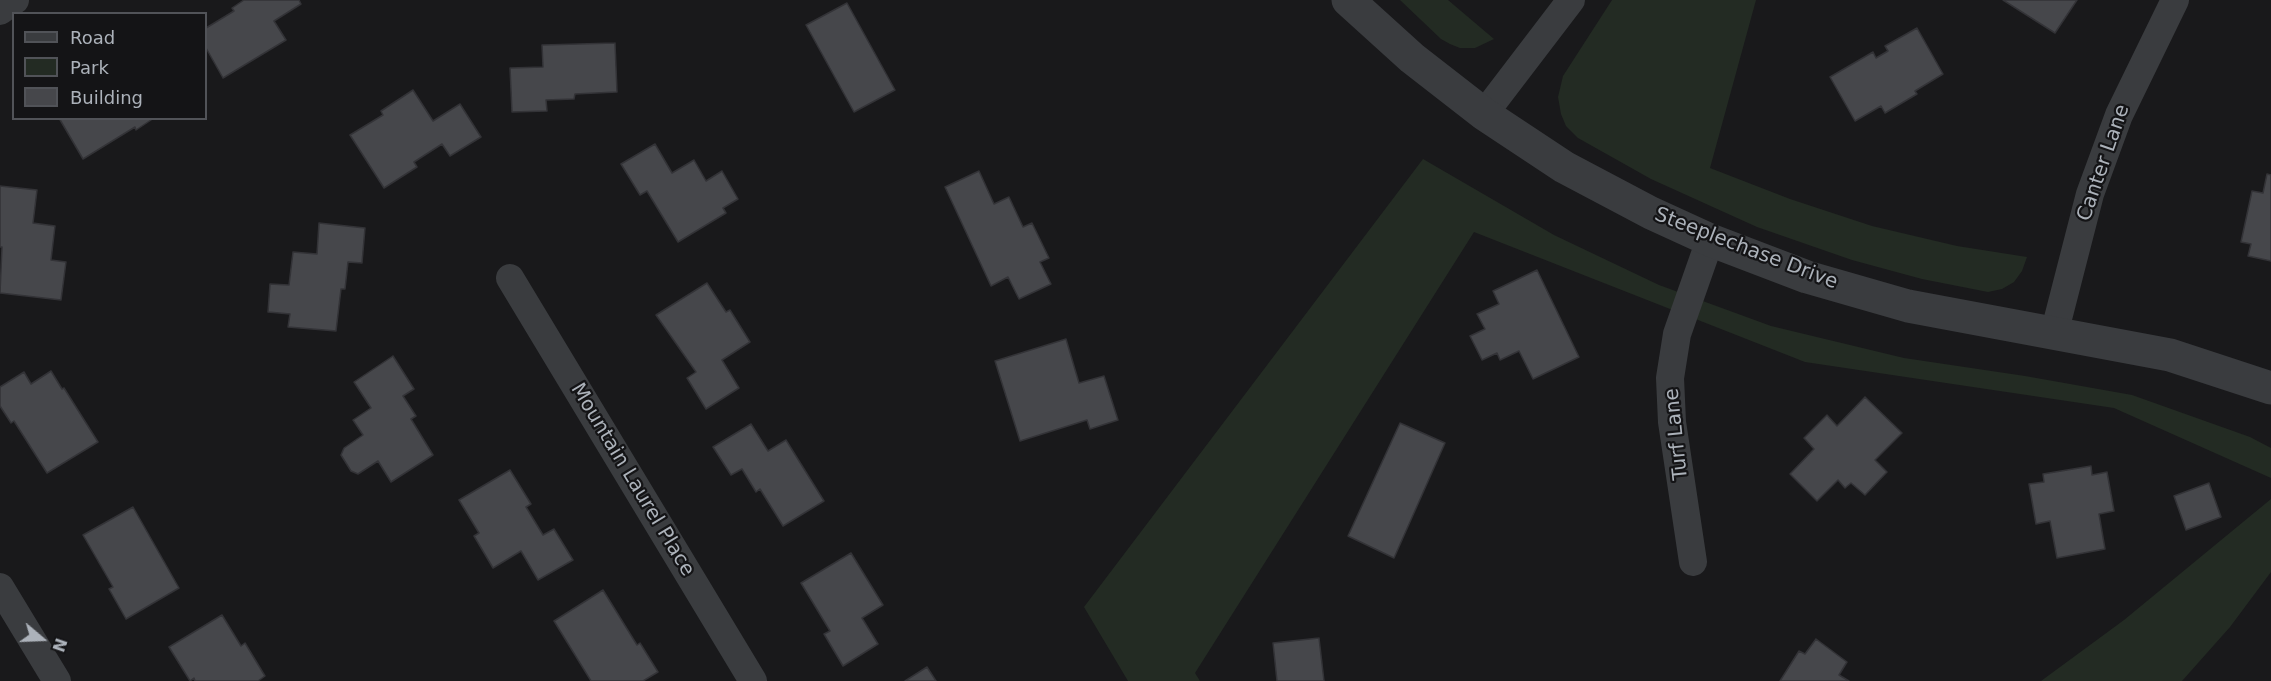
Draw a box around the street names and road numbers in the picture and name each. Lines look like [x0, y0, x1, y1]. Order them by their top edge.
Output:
street label: Canter Lane [2073, 101, 2135, 225]
street label: Steeplechase Drive [1651, 203, 1841, 295]
street label: Mountain Laurel Place [565, 379, 699, 581]
street label: Turf Lane [1660, 387, 1694, 481]

